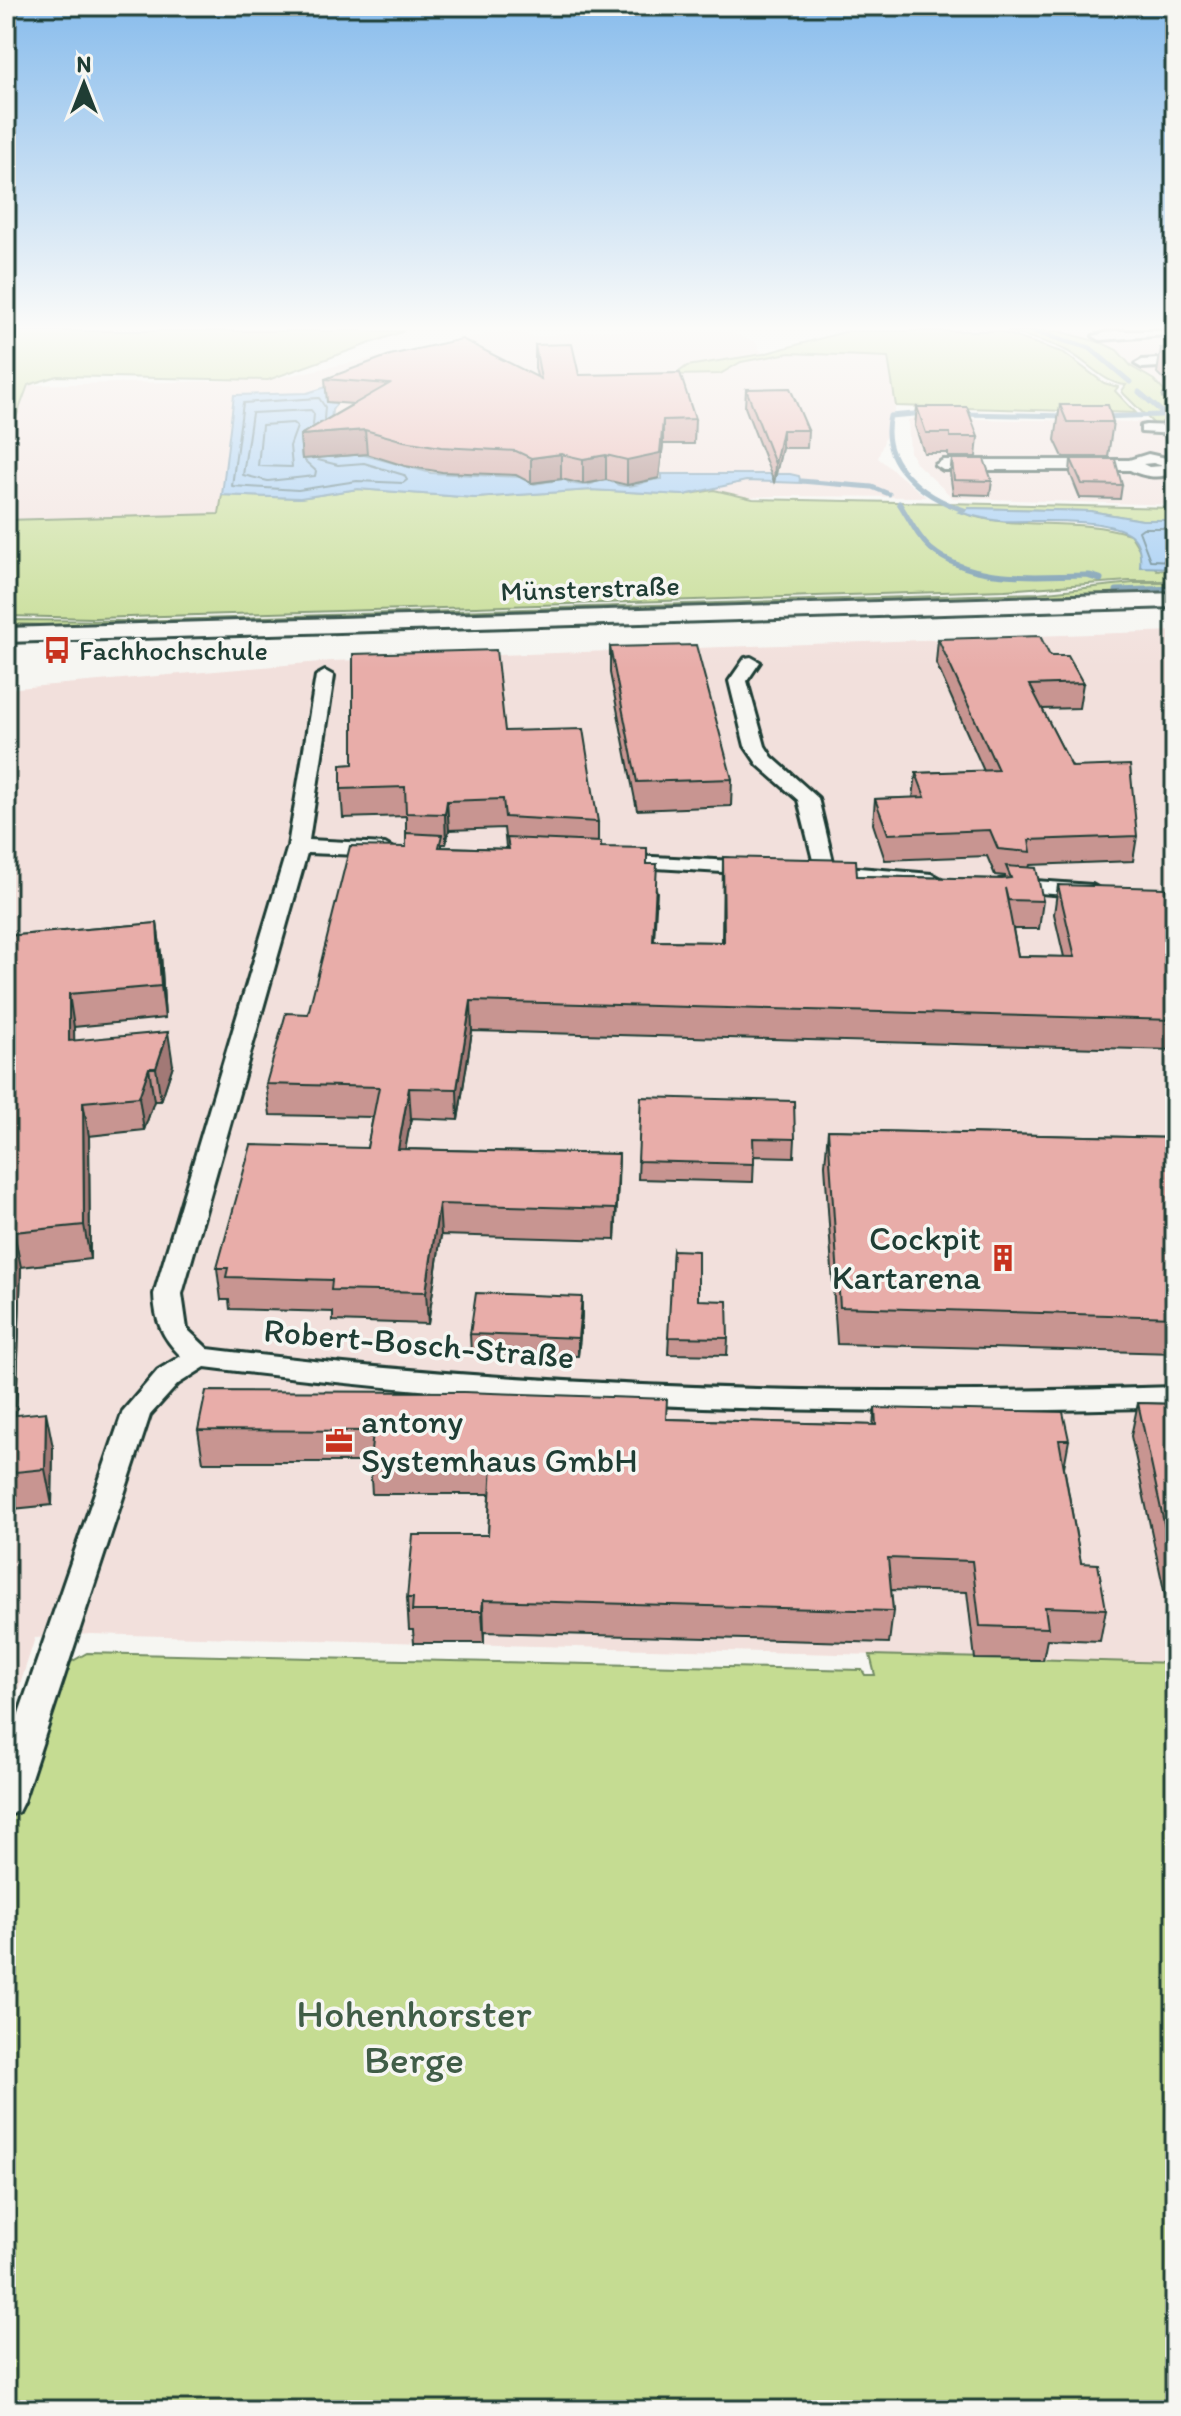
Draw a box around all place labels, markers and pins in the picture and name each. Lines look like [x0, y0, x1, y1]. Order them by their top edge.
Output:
place label: Fachhochschule [79, 633, 268, 667]
bus stop icon: Fachhochschule [42, 635, 72, 665]
place label: Cockpit Kartarena [832, 1218, 981, 1298]
building icon: Cockpit Kartarena [988, 1243, 1018, 1273]
place label: antony Systemhaus GmbH [361, 1401, 638, 1481]
office icon: antony Systemhaus GmbH [324, 1426, 354, 1456]

